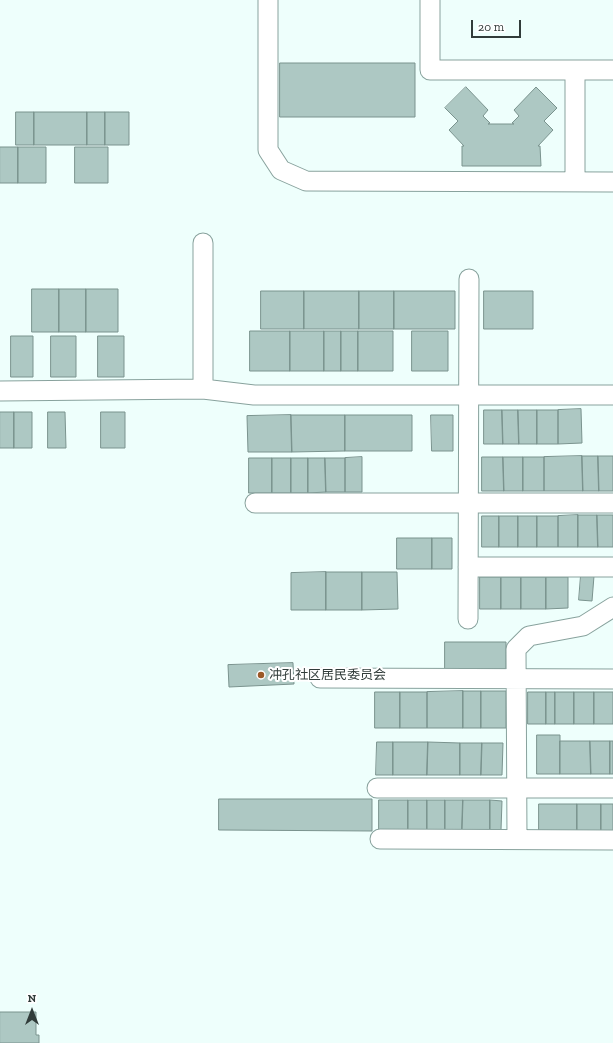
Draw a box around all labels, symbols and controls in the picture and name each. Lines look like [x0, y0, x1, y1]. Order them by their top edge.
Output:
scale bar [473, 12, 523, 38]
text: 20 m [478, 20, 504, 34]
place label: 冲孔社区居民委员会 [269, 667, 386, 683]
marker: 冲孔社区居民委员会 [256, 670, 266, 680]
north arrow [12, 991, 52, 1031]
text: N [28, 992, 36, 1005]

